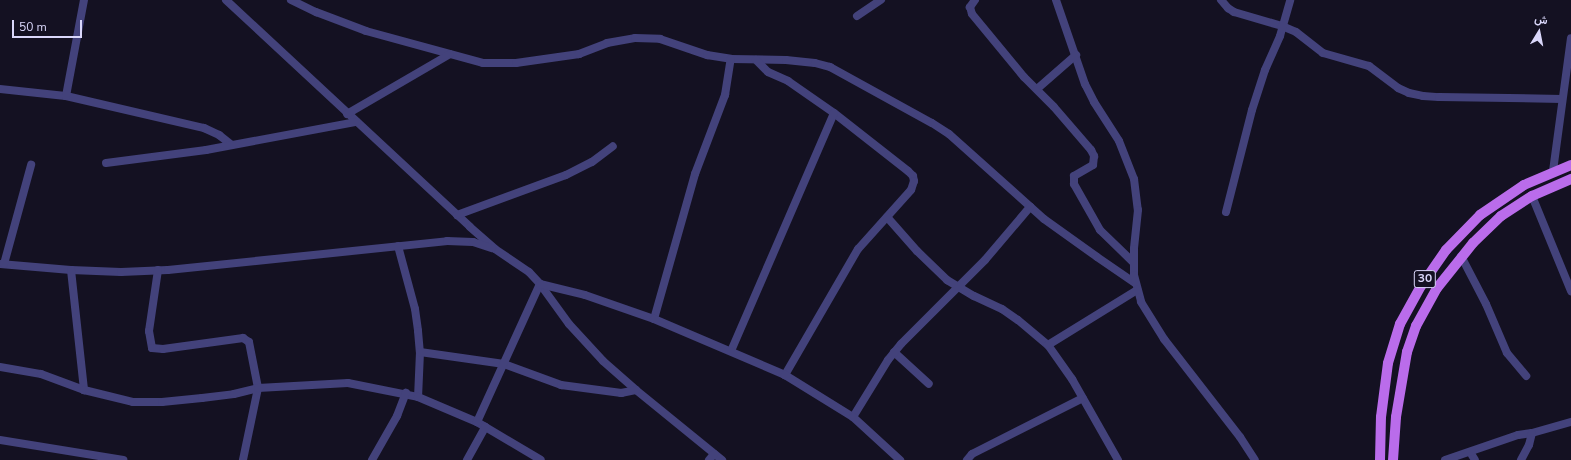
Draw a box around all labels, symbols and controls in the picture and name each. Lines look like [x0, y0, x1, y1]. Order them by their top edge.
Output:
text: ش [1533, 11, 1549, 28]
scale bar [14, 12, 84, 38]
north arrow [1519, 12, 1559, 52]
text: 50 m [19, 19, 47, 35]
road number: 30 [1413, 269, 1437, 289]

